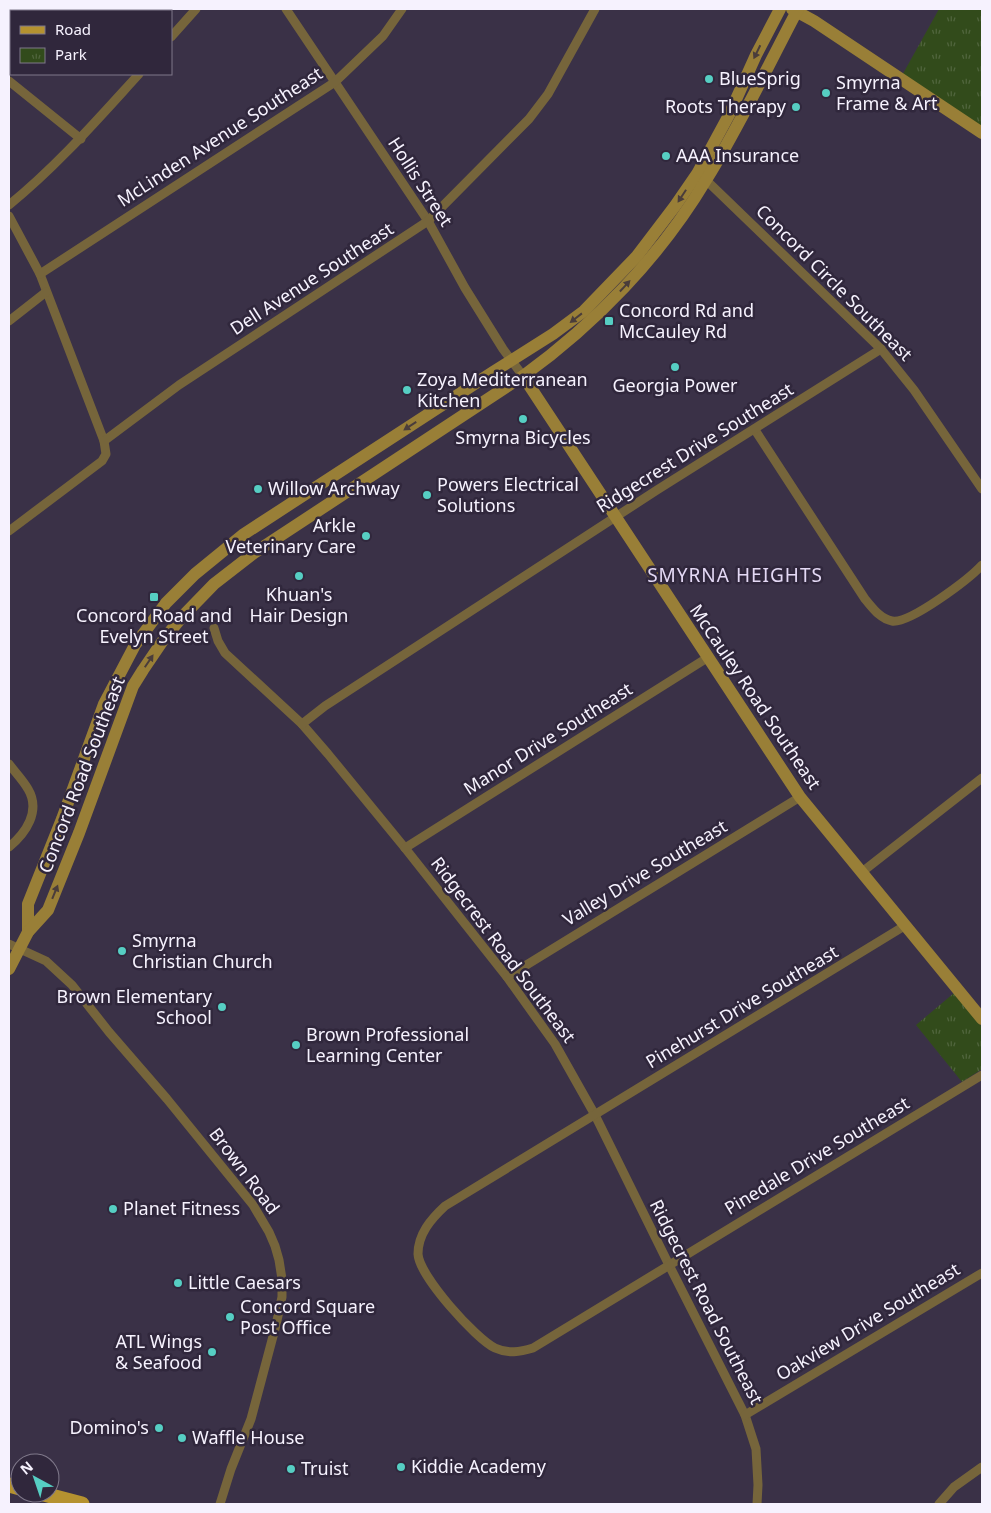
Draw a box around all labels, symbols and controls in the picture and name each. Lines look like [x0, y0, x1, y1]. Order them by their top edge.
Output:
legend [10, 10, 172, 75]
text: Road [55, 19, 91, 39]
text: Park [55, 44, 87, 64]
one-way arrow [753, 45, 761, 59]
street label: McLinden Avenue Southeast [112, 60, 327, 212]
place label: BlueSprig [719, 66, 801, 90]
place label: Smyrna Frame & Art [836, 70, 938, 115]
marker: BlueSprig [703, 73, 715, 85]
marker: Smyrna Frame & Art [820, 87, 832, 99]
place label: Roots Therapy [665, 94, 787, 118]
marker: Roots Therapy [790, 101, 802, 113]
street label: Hollis Street [383, 132, 459, 231]
place label: AAA Insurance [676, 143, 799, 167]
marker: AAA Insurance [660, 150, 672, 162]
one-way arrow [677, 189, 687, 203]
street label: Concord Circle Southeast [751, 199, 918, 366]
street label: Dell Avenue Southeast [225, 216, 398, 340]
one-way arrow [619, 281, 631, 293]
place label: Concord Rd and McCauley Rd [619, 298, 754, 343]
one-way arrow [569, 313, 582, 323]
marker: Concord Rd and McCauley Rd [603, 315, 615, 327]
marker: Georgia Power [669, 361, 681, 373]
place label: Zoya Mediterranean Kitchen [417, 367, 588, 412]
place label: Georgia Power [612, 373, 738, 397]
street label: Ridgecrest Drive Southeast [591, 376, 798, 518]
marker: Zoya Mediterranean Kitchen [401, 384, 413, 396]
marker: Smyrna Bicycles [517, 413, 529, 425]
one-way arrow [403, 421, 417, 430]
place label: Smyrna Bicycles [455, 425, 591, 449]
place label: Powers Electrical Solutions [437, 472, 579, 517]
place label: Willow Archway [268, 476, 401, 500]
marker: Willow Archway [252, 483, 264, 495]
marker: Powers Electrical Solutions [421, 489, 433, 501]
place label: Arkle Veterinary Care [225, 513, 356, 558]
marker: Arkle Veterinary Care [360, 530, 372, 542]
district label: SMYRNA HEIGHTS [647, 562, 823, 588]
marker: Khuan's Hair Design [293, 570, 305, 582]
place label: Khuan's Hair Design [250, 582, 348, 627]
marker: Concord Road and Evelyn Street [148, 591, 160, 603]
street label: McCauley Road Southeast [685, 599, 827, 794]
place label: Concord Road and Evelyn Street [76, 603, 232, 648]
one-way arrow [144, 655, 154, 668]
street label: Concord Road Southeast [32, 673, 130, 876]
street label: Manor Drive Southeast [459, 676, 637, 800]
street label: Valley Drive Southeast [558, 813, 731, 931]
street label: Ridgecrest Road Southeast [426, 852, 582, 1048]
one-way arrow [52, 885, 59, 900]
place label: Smyrna Christian Church [132, 928, 273, 973]
street label: Pinehurst Drive Southeast [641, 939, 843, 1073]
marker: Smyrna Christian Church [116, 945, 128, 957]
place label: Brown Elementary School [57, 984, 213, 1029]
marker: Brown Elementary School [216, 1001, 228, 1013]
place label: Brown Professional Learning Center [306, 1022, 469, 1067]
marker: Brown Professional Learning Center [290, 1039, 302, 1051]
street label: Pinedale Drive Southeast [720, 1090, 914, 1220]
street label: Brown Road [204, 1122, 285, 1219]
street label: Ridgecrest Road Southeast [645, 1195, 769, 1408]
place label: Planet Fitness [123, 1196, 240, 1220]
marker: Planet Fitness [107, 1203, 119, 1215]
street label: Oakview Drive Southeast [771, 1256, 964, 1386]
place label: Little Caesars [188, 1270, 301, 1294]
marker: Little Caesars [172, 1277, 184, 1289]
place label: Concord Square Post Office [240, 1294, 375, 1339]
marker: Concord Square Post Office [224, 1311, 236, 1323]
place label: ATL Wings & Seafood [115, 1329, 202, 1374]
marker: ATL Wings & Seafood [206, 1346, 218, 1358]
place label: Domino's [70, 1415, 149, 1439]
marker: Domino's [153, 1422, 165, 1434]
place label: Waffle House [192, 1425, 304, 1449]
marker: Waffle House [176, 1432, 188, 1444]
north arrow [10, 1453, 60, 1503]
place label: Kiddie Academy [411, 1454, 547, 1478]
place label: Truist [301, 1456, 349, 1480]
text: N [16, 1457, 37, 1479]
marker: Kiddie Academy [395, 1461, 407, 1473]
marker: Truist [285, 1463, 297, 1475]

